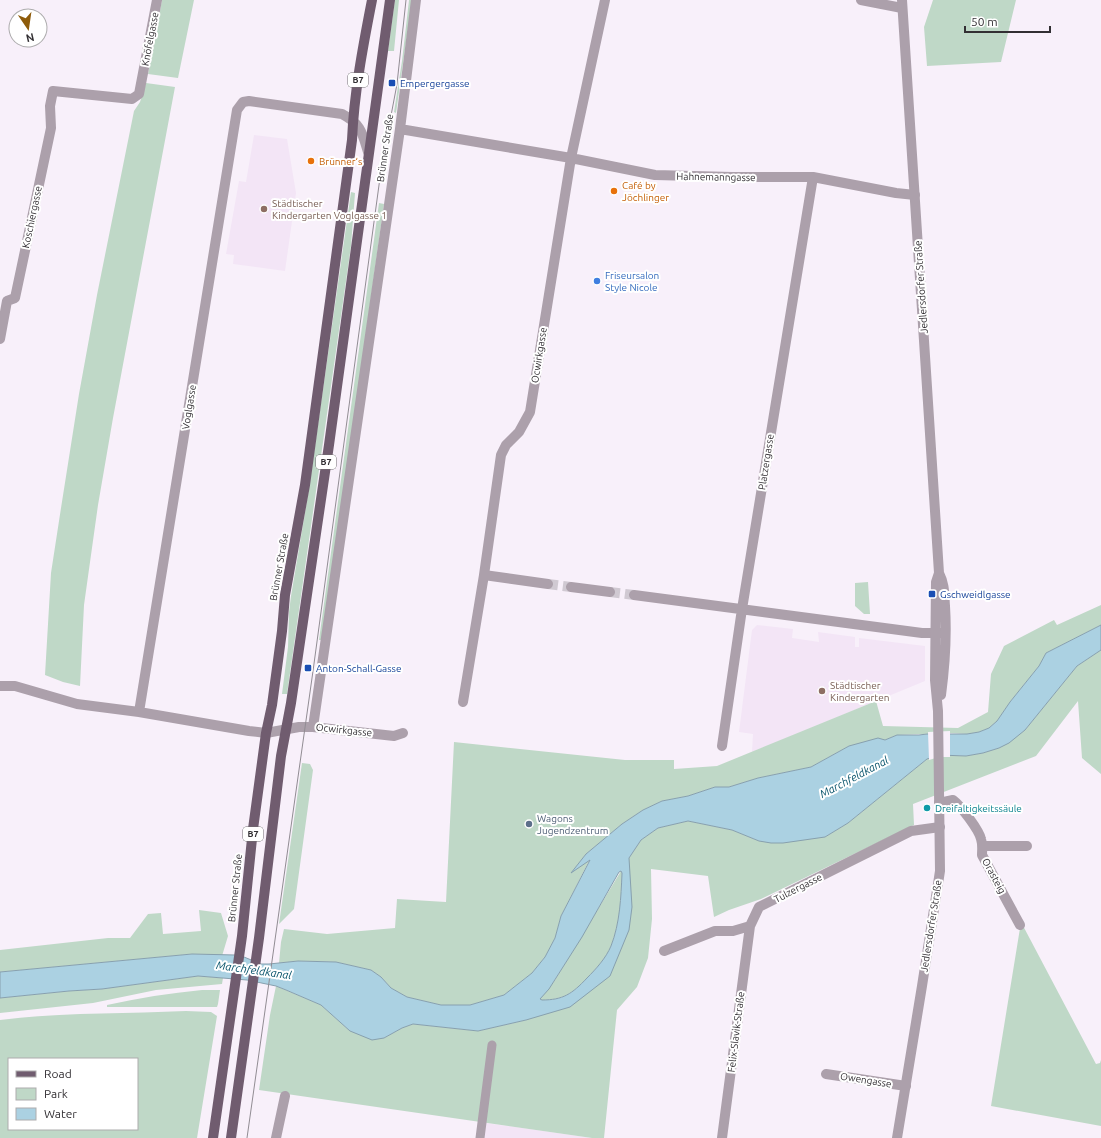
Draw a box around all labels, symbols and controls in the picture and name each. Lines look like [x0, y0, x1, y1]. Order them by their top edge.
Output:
north arrow [8, 8, 48, 48]
scale bar [965, 8, 1050, 34]
street label: Knöfelgasse [139, 11, 161, 67]
text: 50 m [971, 15, 998, 28]
text: N [25, 31, 36, 45]
road number: B7 [348, 73, 368, 87]
marker: Empergergasse [387, 78, 397, 88]
place label: Empergergasse [400, 78, 470, 89]
street label: Brünner Straße [375, 113, 395, 183]
marker: Brünner‘s [306, 156, 316, 166]
place label: Brünner‘s [319, 156, 362, 167]
street label: Hahnemanngasse [676, 171, 756, 183]
place label: Café by Jöchlinger [622, 180, 669, 203]
street label: Koschiergasse [20, 185, 44, 249]
marker: Café by Jöchlinger [609, 186, 619, 196]
place label: Städtischer Kindergarten Voglgasse 1 [272, 198, 387, 221]
marker: Städtischer Kindergarten Voglgasse 1 [259, 204, 269, 214]
street label: Jedlersdorfer Straße [912, 240, 930, 334]
place label: Friseursalon Style Nicole [605, 270, 659, 293]
marker: Friseursalon Style Nicole [592, 276, 602, 286]
street label: Ocwirkgasse [529, 326, 549, 384]
street label: Voglgasse [180, 384, 198, 430]
street label: Platzergasse [756, 433, 776, 491]
road number: B7 [316, 455, 336, 469]
street label: Brünner Straße [268, 532, 290, 602]
marker: Gschweidlgasse [927, 589, 937, 599]
place label: Gschweidlgasse [940, 589, 1011, 600]
marker: Anton-Schall-Gasse [303, 663, 313, 673]
place label: Anton-Schall-Gasse [316, 663, 401, 674]
place label: Städtischer Kindergarten [830, 680, 889, 703]
marker: Städtischer Kindergarten [817, 686, 827, 696]
street label: Ocwirkgasse [315, 722, 373, 738]
water label: Marchfeldkanal [818, 754, 890, 800]
marker: Dreifaltigkeitssäule [922, 803, 932, 813]
place label: Dreifaltigkeitssäule [935, 803, 1022, 814]
place label: Wagons Jugendzentrum [537, 813, 608, 836]
marker: Wagons Jugendzentrum [524, 819, 534, 829]
road number: B7 [243, 827, 263, 841]
street label: Brünner Straße [226, 853, 244, 923]
street label: Orasteig [980, 856, 1008, 896]
street label: Tulzergasse [772, 871, 824, 905]
street label: Jedlersdorfer Straße [918, 879, 944, 973]
water label: Marchfeldkanal [216, 959, 292, 981]
street label: Felix-Slavik-Straße [726, 991, 746, 1073]
legend [8, 1058, 138, 1130]
text: Road [44, 1067, 72, 1080]
street label: Owengasse [840, 1071, 892, 1089]
text: Park [44, 1087, 68, 1100]
text: Water [44, 1107, 77, 1120]

